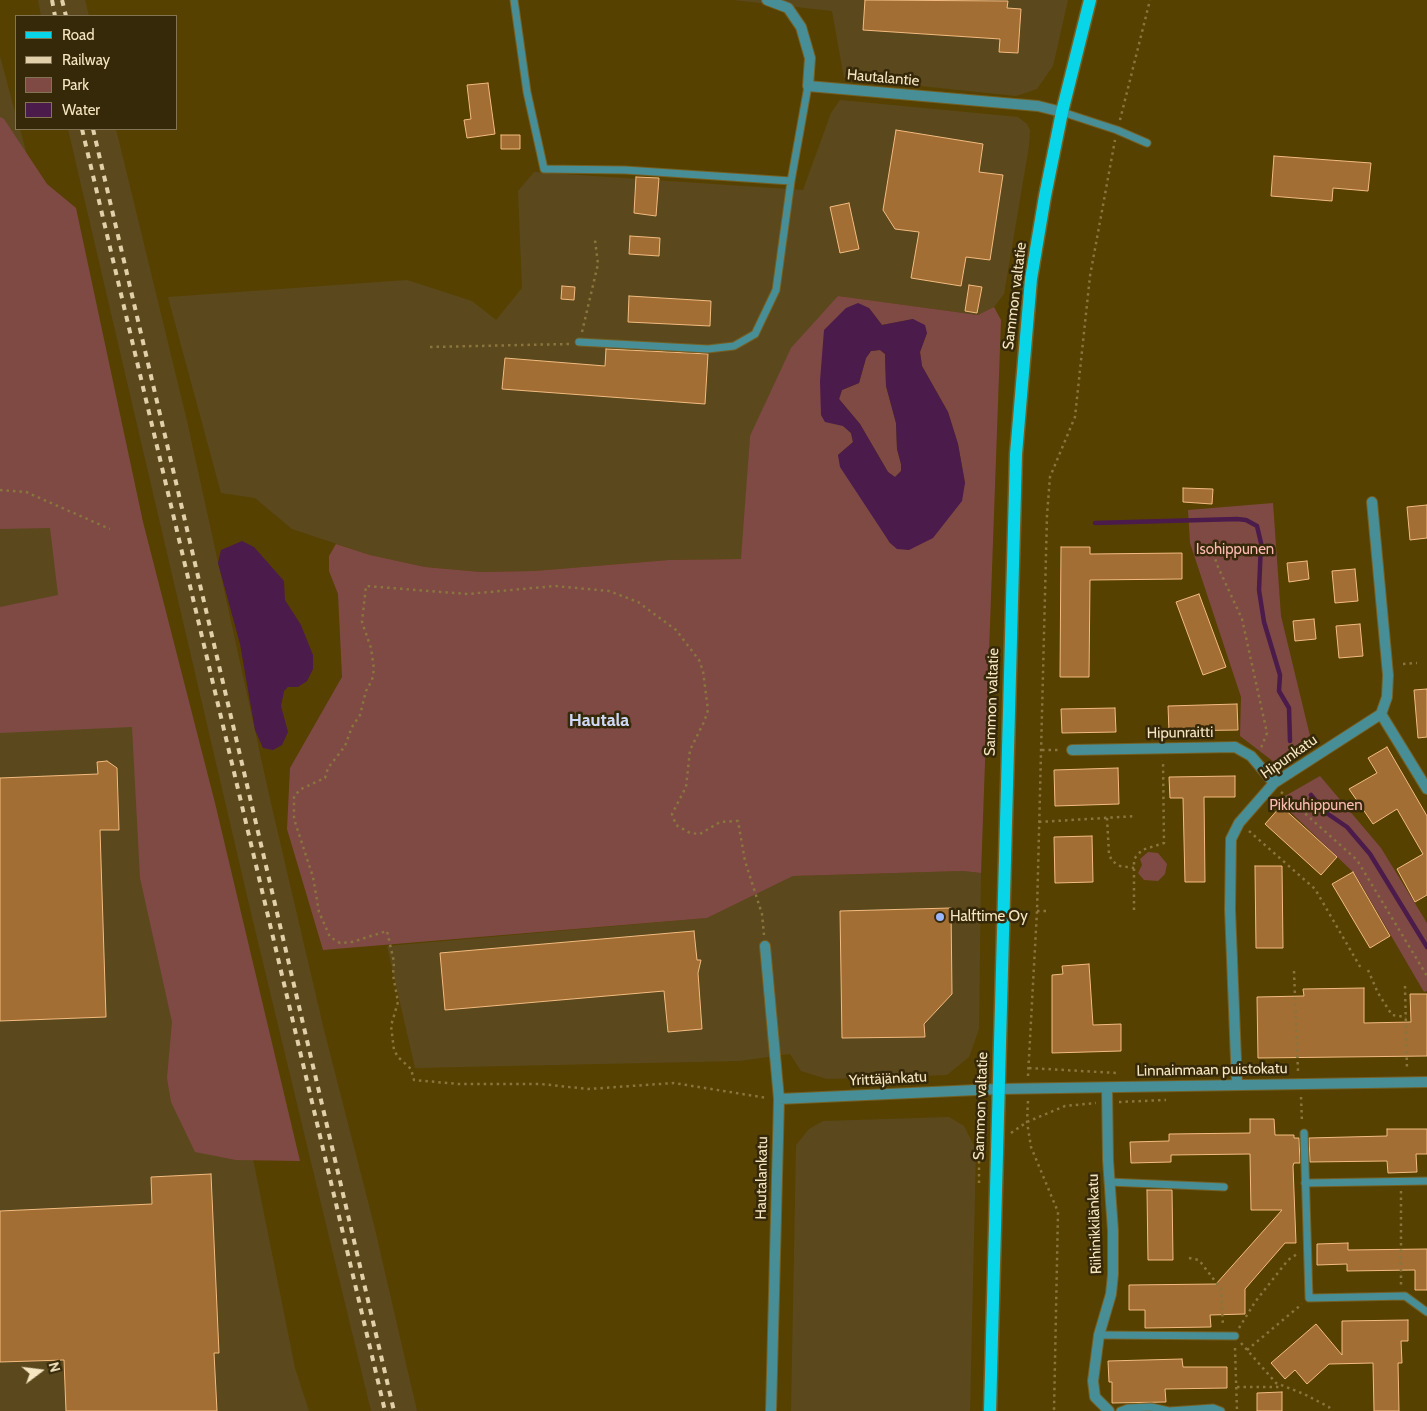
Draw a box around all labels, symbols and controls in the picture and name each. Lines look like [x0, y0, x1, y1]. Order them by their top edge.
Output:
legend [15, 15, 178, 130]
text: Road [62, 26, 95, 44]
text: Railway [62, 51, 110, 69]
street label: Hautalantie [846, 66, 920, 90]
text: Park [62, 76, 89, 94]
text: Water [62, 101, 100, 119]
street label: Sammon valtatie [999, 241, 1031, 351]
park label: Isohippunen [1196, 541, 1274, 559]
street label: Sammon valtatie [981, 648, 1003, 756]
district label: Hautala [569, 710, 629, 732]
street label: Hipunraitti [1147, 723, 1213, 743]
street label: Hipunkatu [1257, 731, 1321, 783]
park label: Pikkuhippunen [1269, 797, 1363, 815]
place label: Halftime Oy [950, 908, 1028, 926]
marker: Halftime Oy [934, 911, 946, 923]
street label: Sammon valtatie [970, 1052, 992, 1160]
street label: Linnainmaan puistokatu [1136, 1060, 1288, 1080]
street label: Yrittäjänkatu [849, 1068, 927, 1090]
street label: Hautalankatu [752, 1136, 772, 1220]
street label: Riihinikkilänkatu [1084, 1173, 1106, 1275]
north arrow [15, 1346, 65, 1396]
text: N [45, 1360, 64, 1374]

